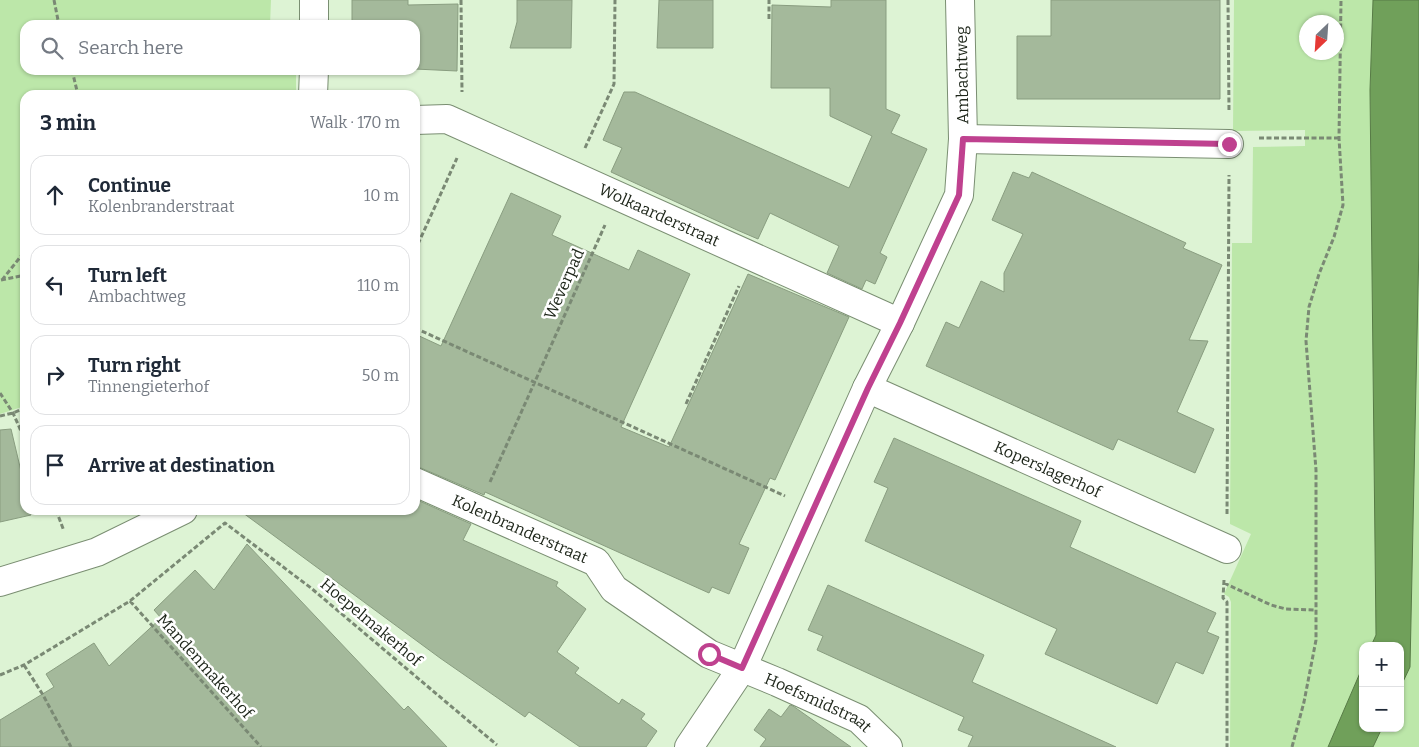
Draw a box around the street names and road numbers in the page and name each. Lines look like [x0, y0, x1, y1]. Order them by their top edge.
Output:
street label: Ambachtweg [952, 26, 972, 124]
street label: Wolkaarderstraat [596, 179, 723, 250]
street label: Weverpad [540, 245, 588, 322]
street label: Koperslagerhof [991, 437, 1105, 502]
street label: Kolenbranderstraat [449, 490, 591, 567]
street label: Hoepelmakerhof [317, 574, 426, 671]
street label: Mandenmakerhof [153, 610, 258, 723]
street label: Hoefsmidstraat [762, 669, 876, 736]

